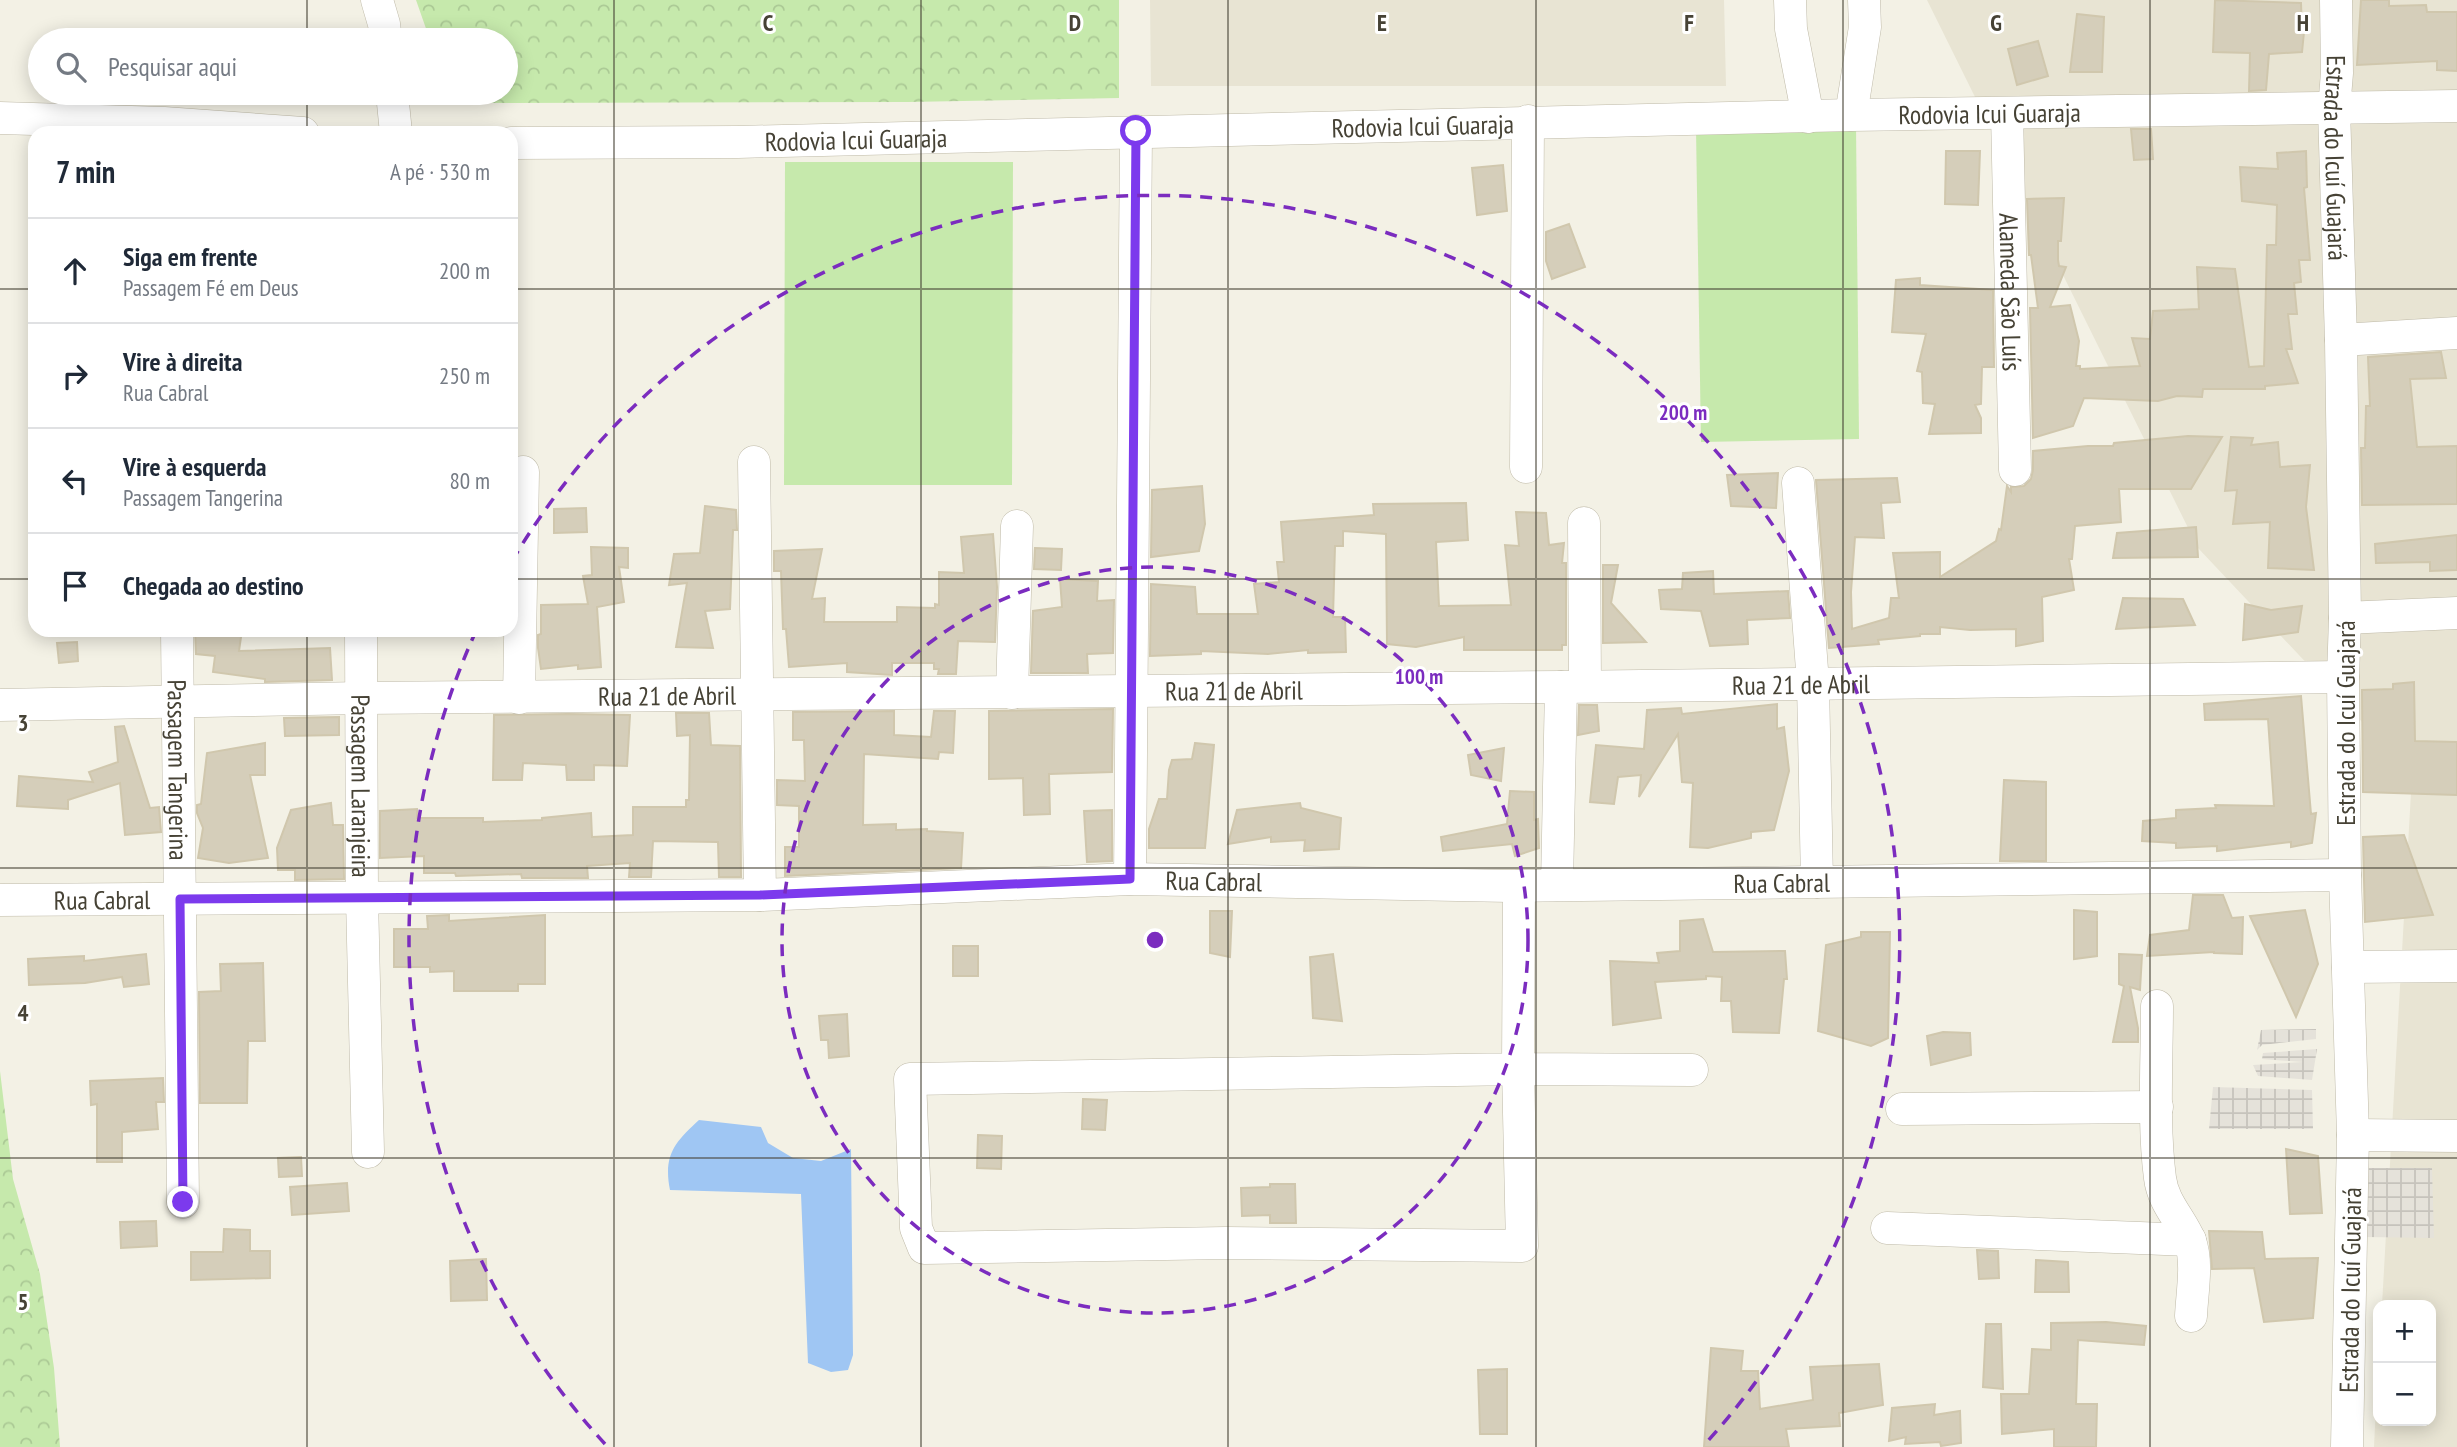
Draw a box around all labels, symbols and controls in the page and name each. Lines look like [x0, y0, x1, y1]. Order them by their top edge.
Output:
text: C [763, 8, 774, 37]
text: D [1069, 8, 1081, 37]
text: E [1377, 8, 1387, 37]
text: F [1684, 8, 1694, 37]
text: G [1990, 8, 2002, 37]
text: H [2297, 8, 2309, 37]
search box [28, 28, 518, 105]
icon: search [52, 48, 90, 86]
text: Pesquisar aqui [108, 50, 237, 83]
street label: Estrada do Icuí Guajará [2317, 55, 2355, 261]
street label: Rodovia Icui Guaraja [1898, 95, 2081, 131]
street label: Rodovia Icui Guaraja [1331, 107, 1514, 144]
route start [1120, 115, 1151, 146]
street label: Rodovia Icui Guaraja [764, 120, 948, 158]
text: 7 min [56, 152, 115, 191]
text: A pé · 530 m [390, 157, 490, 186]
street label: Alameda São Luís [1993, 213, 2029, 371]
text: Siga em frente [123, 240, 258, 273]
icon: ahead [56, 252, 94, 290]
text: 200 m [439, 256, 490, 285]
text: Passagem Fé em Deus [123, 273, 299, 302]
text: Vire à direita [123, 345, 242, 378]
icon: right [56, 357, 94, 395]
text: 250 m [439, 361, 490, 390]
text: Rua Cabral [123, 378, 208, 407]
text: 200 m [1659, 399, 1707, 426]
text: Vire à esquerda [123, 450, 266, 483]
icon: left [56, 462, 94, 500]
text: 80 m [449, 466, 490, 495]
text: Passagem Tangerina [123, 483, 283, 512]
icon: arrive [56, 567, 94, 605]
text: Chegada ao destino [123, 569, 304, 602]
street label: Estrada do Icuí Guajará [2329, 620, 2362, 826]
text: 100 m [1395, 663, 1443, 690]
street label: Rua 21 de Abril [1732, 667, 1870, 701]
street label: Rua 21 de Abril [1165, 673, 1303, 707]
street label: Rua 21 de Abril [598, 678, 736, 712]
street label: Passagem Tangerina [161, 679, 196, 861]
street label: Passagem Laranjeira [345, 694, 378, 878]
text: 3 [18, 708, 29, 737]
street label: Rua Cabral [1165, 863, 1262, 898]
street label: Rua Cabral [1733, 865, 1830, 900]
street label: Rua Cabral [54, 883, 150, 916]
centre of rings [1143, 928, 1167, 952]
text: 4 [18, 998, 29, 1027]
route end [167, 1186, 198, 1217]
street label: Estrada do Icuí Guajará [2332, 1187, 2368, 1393]
text: 5 [18, 1287, 29, 1316]
map controls [2373, 1300, 2436, 1426]
button: + [2373, 1300, 2436, 1363]
button: − [2373, 1363, 2436, 1426]

